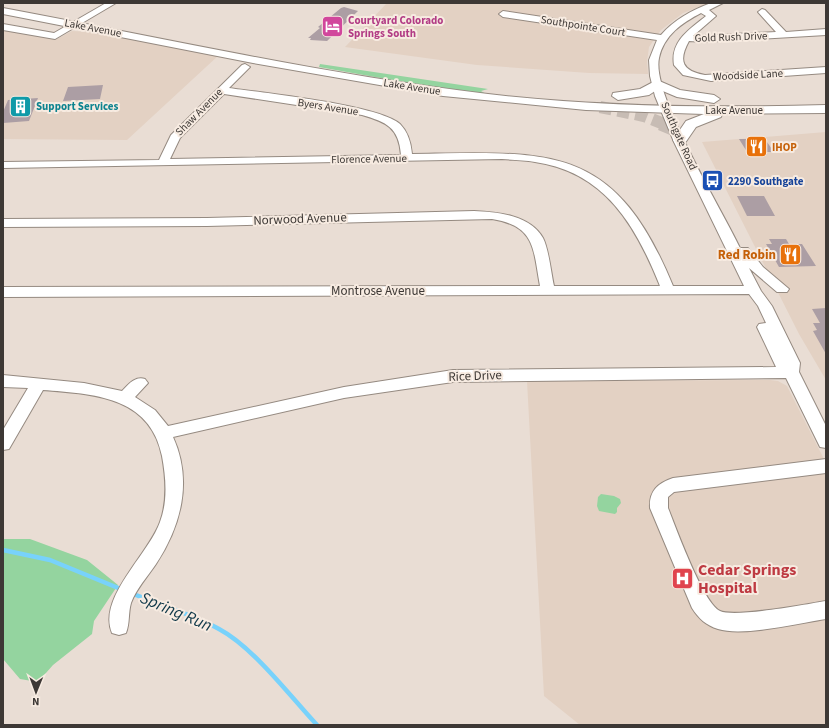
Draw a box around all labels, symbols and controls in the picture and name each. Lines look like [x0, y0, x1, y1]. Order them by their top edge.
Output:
street label: Southpointe Court [540, 12, 627, 40]
hotel icon: Courtyard Colorado Springs South [320, 13, 346, 39]
place label: Courtyard Colorado Springs South [348, 13, 443, 41]
street label: Lake Avenue [63, 15, 123, 41]
street label: Gold Rush Drive [694, 28, 768, 46]
street label: Woodside Lane [713, 66, 784, 84]
street label: Lake Avenue [382, 75, 442, 99]
street label: Shaw Avenue [172, 85, 226, 139]
building icon: Support Services [7, 93, 33, 119]
street label: Byers Avenue [297, 95, 360, 119]
place label: Support Services [36, 99, 118, 114]
street label: Southgate Road [657, 100, 701, 172]
street label: Lake Avenue [705, 103, 763, 118]
restaurant icon: IHOP [744, 134, 770, 160]
place label: IHOP [772, 140, 797, 155]
street label: Florence Avenue [331, 151, 408, 167]
bus stop icon: 2290 Southgate [700, 168, 726, 194]
place label: 2290 Southgate [728, 174, 804, 189]
street label: Norwood Avenue [253, 208, 347, 230]
restaurant icon: Red Robin [778, 242, 804, 268]
place label: Red Robin [718, 246, 776, 264]
street label: Montrose Avenue [331, 282, 425, 300]
street label: Rice Drive [448, 366, 502, 386]
place label: Cedar Springs Hospital [698, 559, 796, 599]
hospital icon: Cedar Springs Hospital [669, 566, 695, 592]
water label: Spring Run [136, 586, 216, 638]
north arrow [16, 672, 56, 712]
text: N [32, 694, 40, 709]

